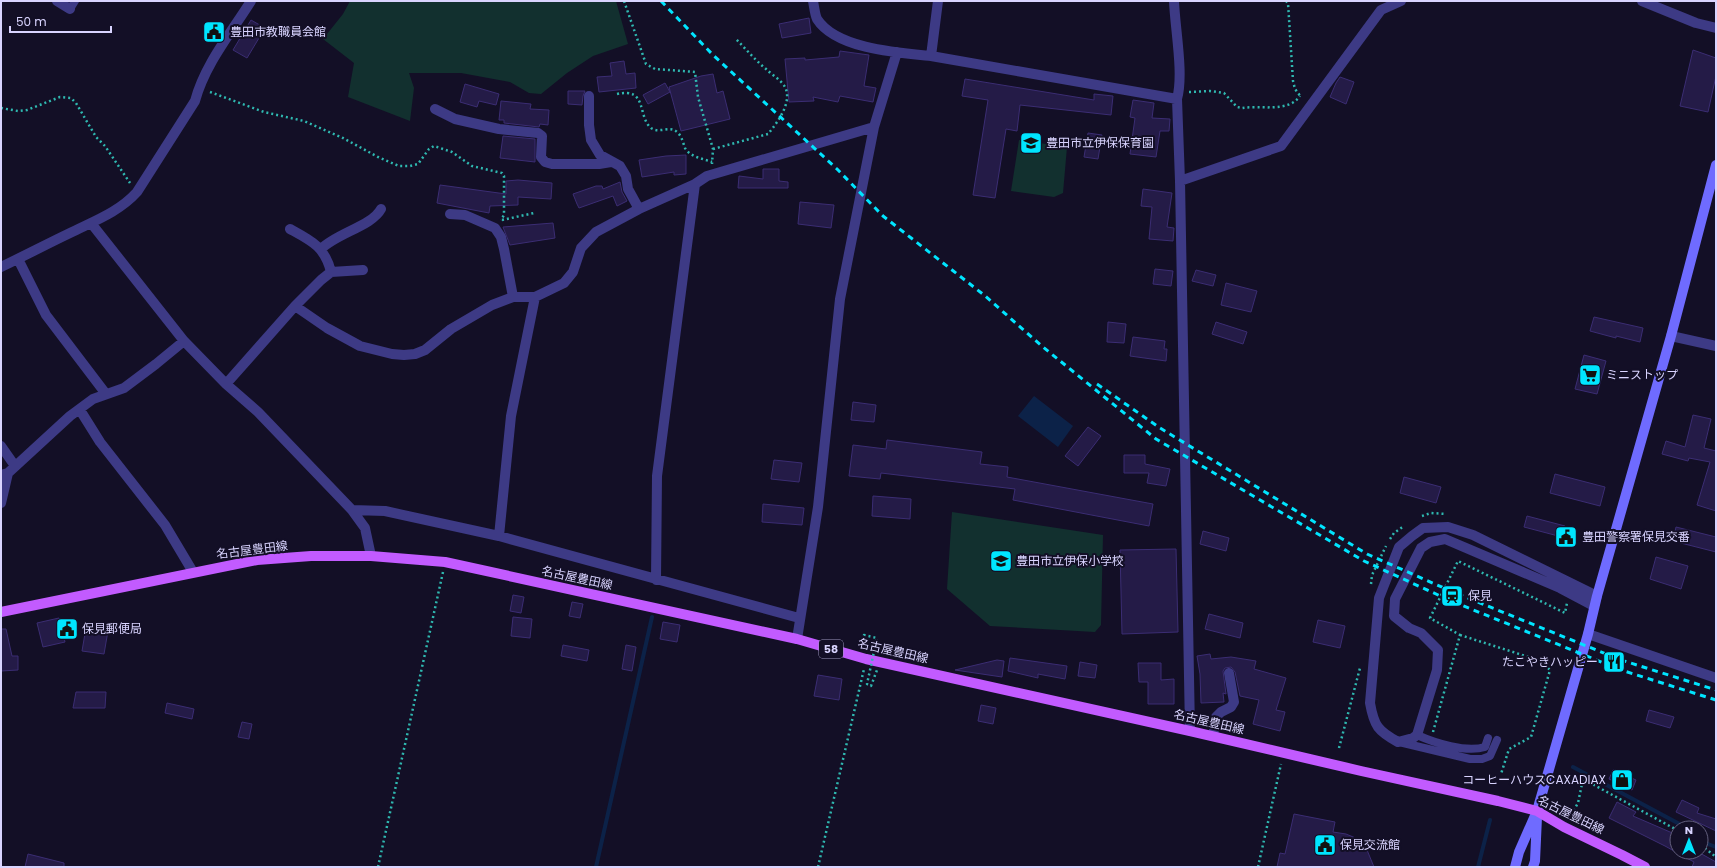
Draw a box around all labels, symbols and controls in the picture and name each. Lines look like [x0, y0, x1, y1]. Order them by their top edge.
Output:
scale bar [10, 8, 111, 34]
text: 50 m [16, 13, 47, 30]
public building icon: 豊田市教職員会館 [201, 19, 227, 45]
place label: 豊田市教職員会館 [230, 23, 326, 40]
school or university icon: 豊田市立伊保保育園 [1018, 130, 1044, 156]
place label: 豊田市立伊保保育園 [1046, 134, 1154, 151]
supermarket icon: ミニストップ [1577, 362, 1603, 388]
place label: ミニストップ [1606, 366, 1678, 383]
public building icon: 豊田警察署保見交番 [1553, 524, 1579, 550]
place label: 豊田警察署保見交番 [1582, 528, 1690, 545]
street label: 名古屋豊田線 [215, 537, 289, 562]
school or university icon: 豊田市立伊保小学校 [988, 548, 1014, 574]
place label: 豊田市立伊保小学校 [1016, 552, 1124, 569]
street label: 名古屋豊田線 [540, 562, 614, 593]
station icon: 保見 [1439, 583, 1465, 609]
place label: 保見 [1468, 587, 1492, 604]
public building icon: 保見郵便局 [54, 616, 80, 642]
place label: 保見郵便局 [82, 620, 142, 637]
street label: 名古屋豊田線 [856, 634, 930, 667]
road number: 58 [819, 640, 843, 658]
restaurant icon: たこやきハッピー [1601, 649, 1627, 675]
place label: たこやきハッピー [1502, 653, 1598, 670]
street label: 名古屋豊田線 [1172, 705, 1246, 738]
shop icon: コーヒーハウスCAXADIAX [1609, 767, 1635, 793]
place label: コーヒーハウスCAXADIAX [1462, 771, 1606, 788]
street label: 名古屋豊田線 [1535, 791, 1607, 838]
north arrow [1669, 820, 1709, 860]
text: N [1685, 822, 1693, 838]
public building icon: 保見交流館 [1312, 832, 1338, 858]
place label: 保見交流館 [1340, 836, 1400, 853]

